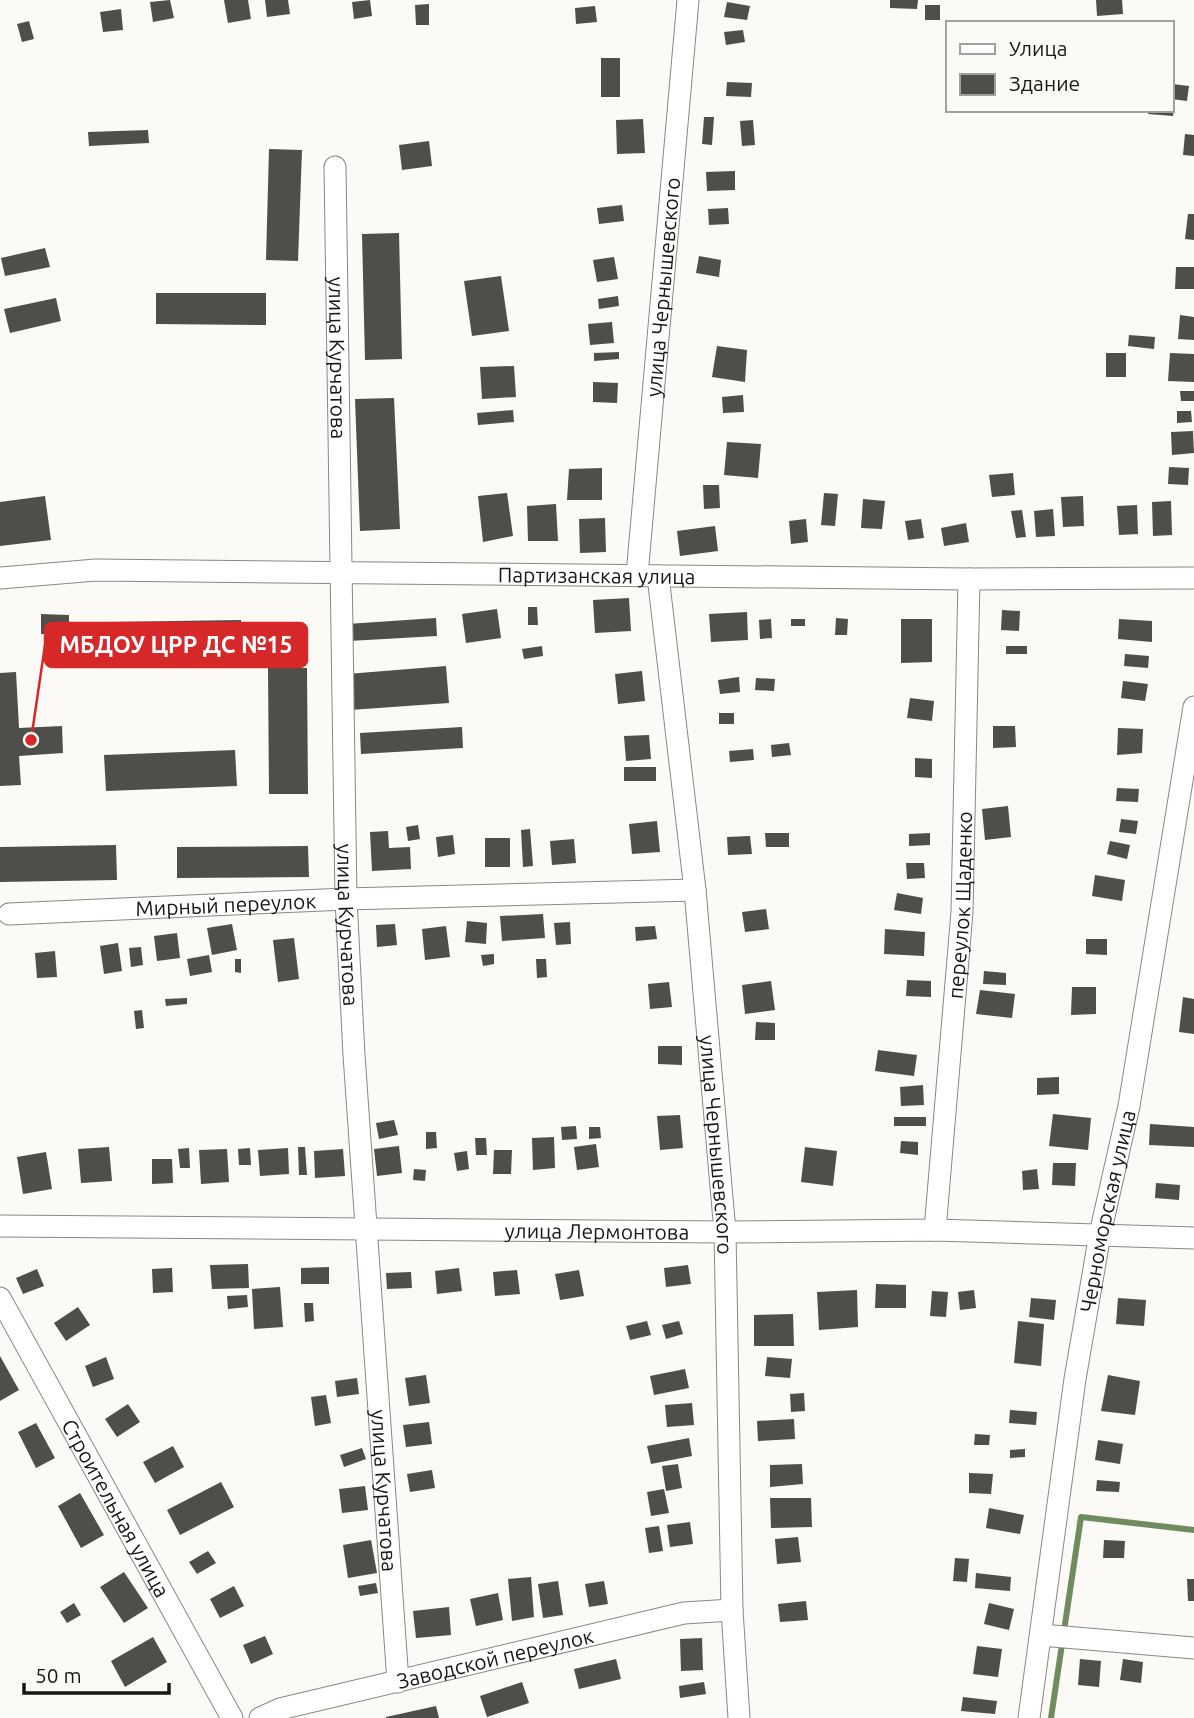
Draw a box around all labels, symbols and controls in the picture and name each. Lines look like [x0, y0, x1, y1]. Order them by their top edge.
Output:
legend [946, 21, 1173, 112]
text: Улица [1009, 36, 1067, 60]
text: Здание [1009, 71, 1080, 95]
street label: улица Чернышевского [641, 176, 684, 398]
street label: улица Курчатова [325, 277, 351, 439]
street label: Партизанская улица [498, 562, 695, 588]
callout: МБДОУ ЦРР ДС №15 [45, 623, 307, 667]
text: МБДОУ ЦРР ДС №15 [59, 632, 293, 657]
street label: переулок Щаденко [943, 811, 976, 1000]
street label: улица Курчатова [333, 843, 363, 1007]
street label: Мирный переулок [135, 888, 317, 920]
street label: улица Чернышевского [696, 1034, 737, 1255]
street label: Черноморская улица [1075, 1108, 1140, 1314]
street label: улица Лермонтова [505, 1218, 689, 1244]
street label: улица Курчатова [367, 1409, 402, 1573]
street label: Строительная улица [57, 1415, 175, 1601]
street label: Заводской переулок [394, 1623, 596, 1693]
scale bar [24, 1652, 170, 1696]
text: 50 m [35, 1663, 82, 1687]

